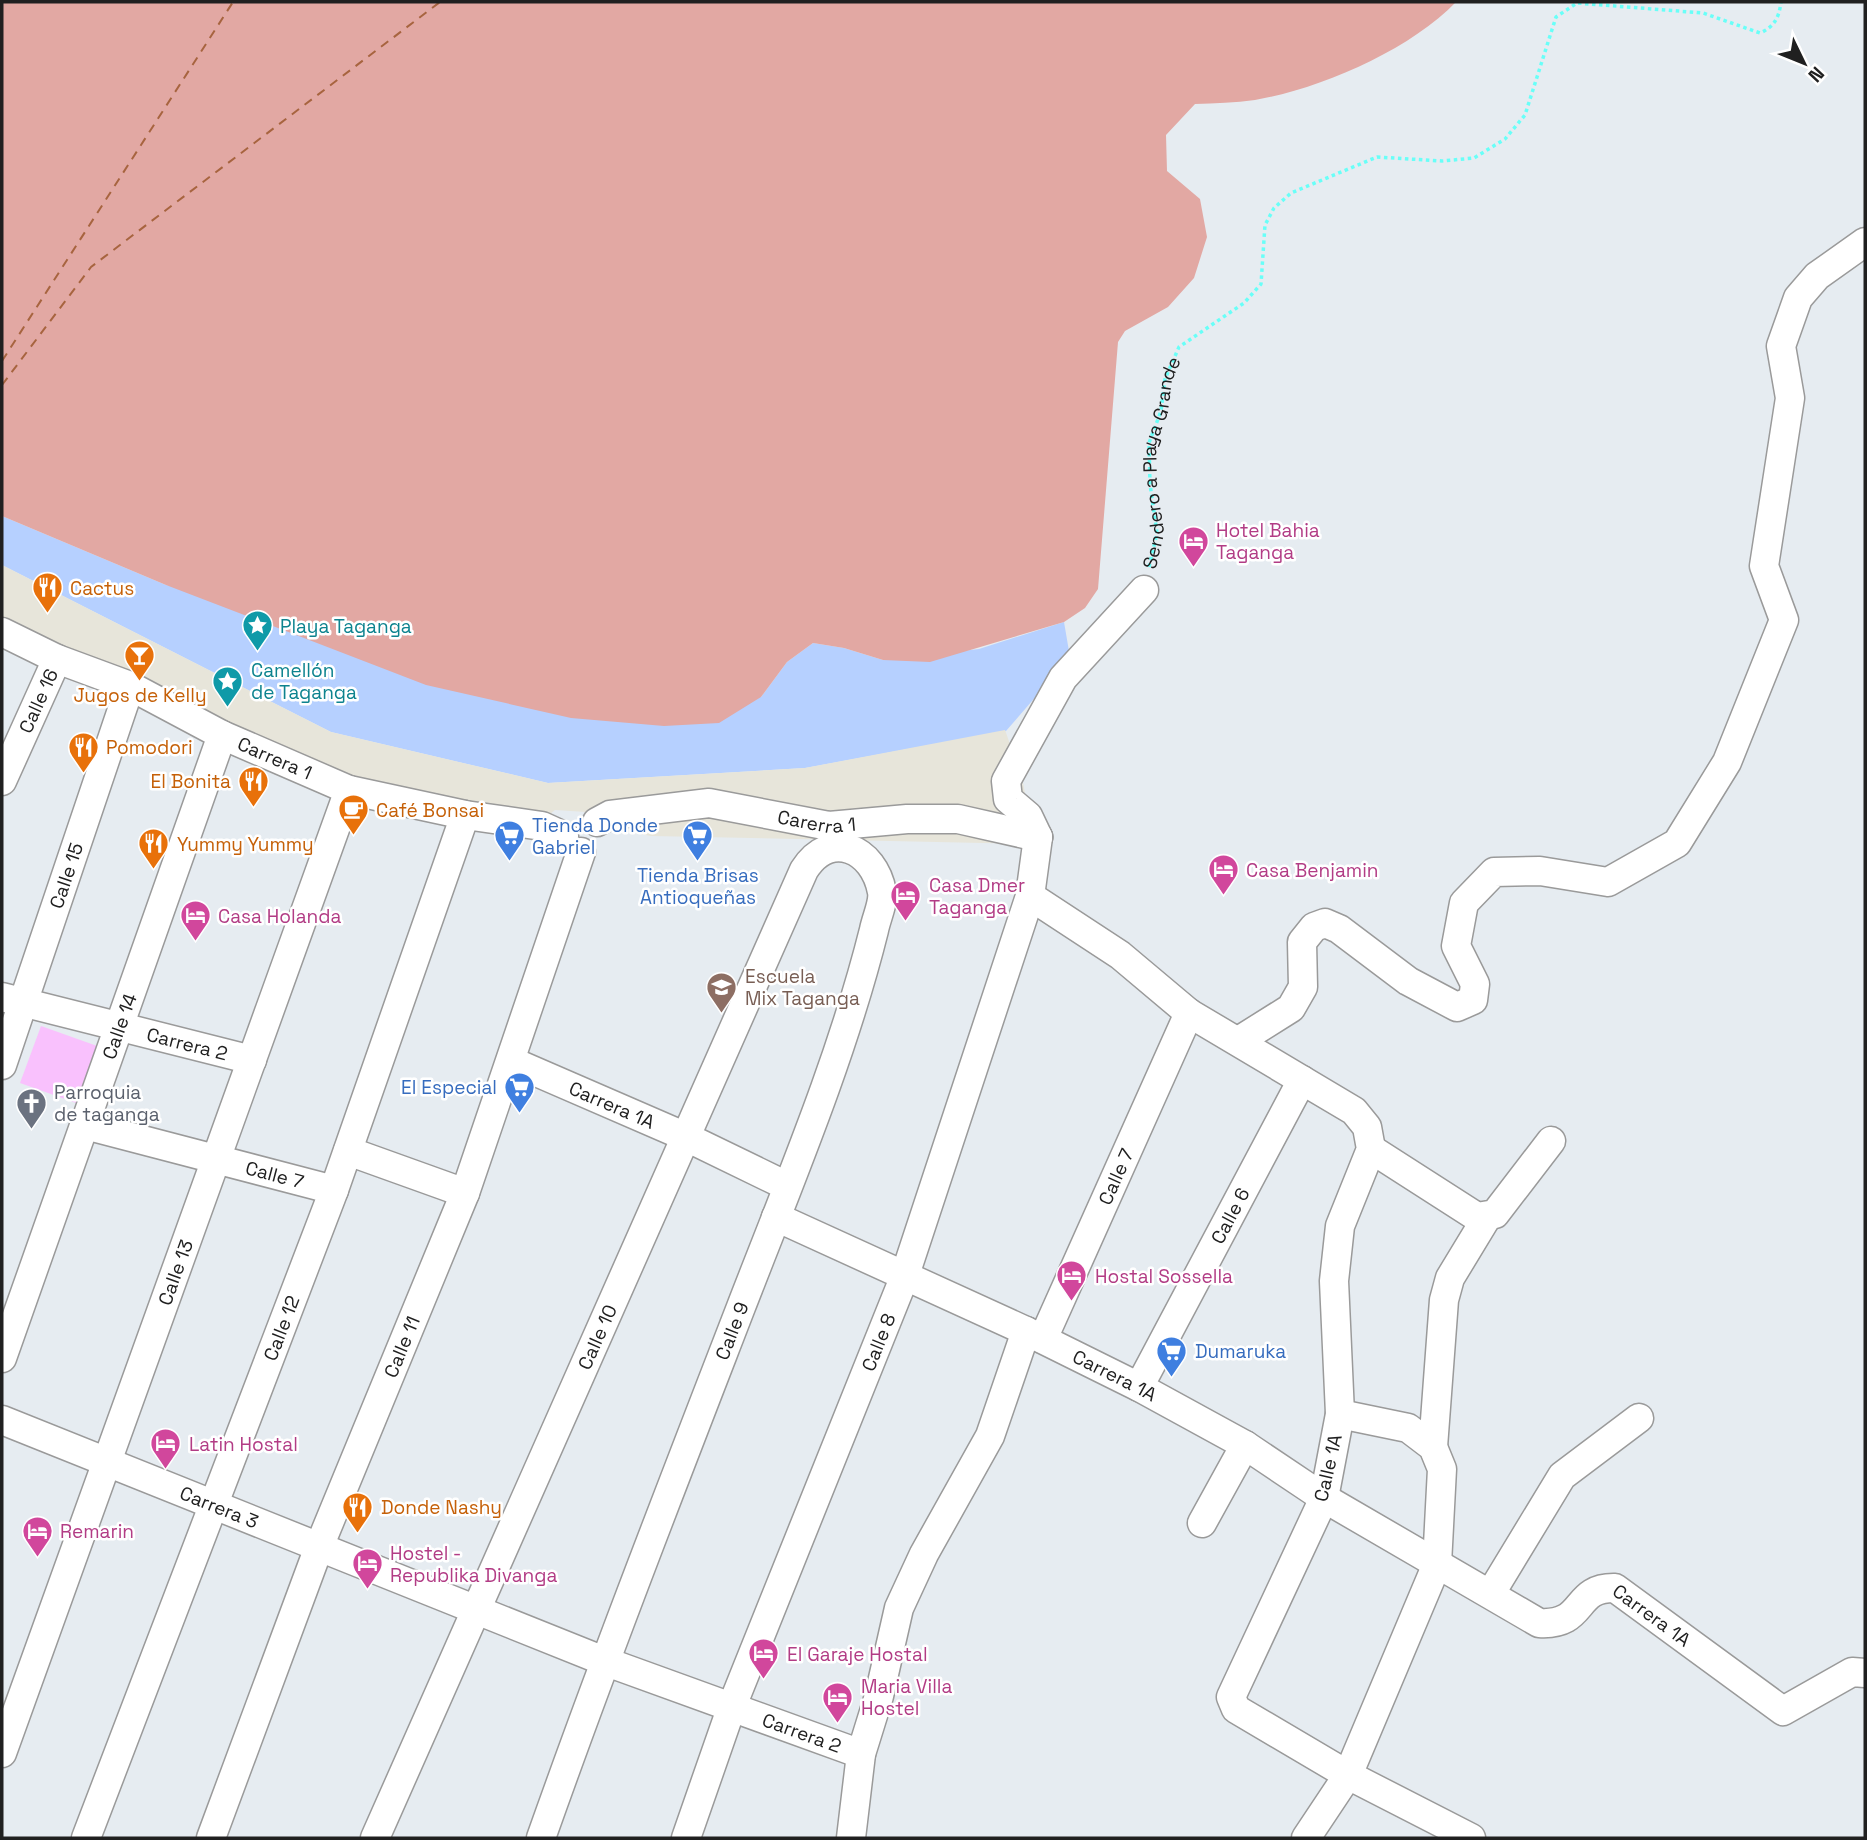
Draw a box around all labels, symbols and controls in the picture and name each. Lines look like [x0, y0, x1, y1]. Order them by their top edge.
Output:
north arrow [1769, 28, 1839, 98]
text: N [1803, 61, 1830, 87]
street label: Sendero a Playa Grande [1136, 352, 1186, 571]
place label: Hotel Bahia Taganga [1216, 518, 1320, 565]
hotel icon: Hotel Bahia Taganga [1176, 524, 1210, 568]
restaurant icon: Cactus [30, 571, 64, 615]
place label: Cactus [70, 576, 134, 601]
place icon: Playa Taganga [240, 609, 274, 653]
place label: Playa Taganga [280, 614, 412, 639]
bar icon: Jugos de Kelly [123, 639, 157, 683]
place label: Camellón de Taganga [251, 658, 357, 705]
place icon: Camellón de Taganga [211, 664, 245, 708]
street label: Calle 16 [13, 665, 64, 737]
place label: Jugos de Kelly [73, 683, 207, 708]
restaurant icon: Pomodori [66, 730, 100, 774]
street label: Carrera 1 [234, 731, 316, 785]
place label: Pomodori [106, 735, 193, 760]
restaurant icon: El Bonita [237, 764, 271, 808]
place label: El Bonita [151, 769, 231, 794]
cafe icon: Café Bonsai [336, 793, 370, 837]
place label: Café Bonsai [376, 798, 484, 823]
street label: Carerra 1 [775, 804, 857, 839]
place label: Tienda Donde Gabriel [532, 813, 658, 860]
supermarket icon: Tienda Donde Gabriel [492, 819, 526, 863]
supermarket icon: Tienda Brisas Antioqueñas [681, 819, 715, 863]
restaurant icon: Yummy Yummy [137, 827, 171, 871]
place label: Yummy Yummy [177, 832, 314, 857]
street label: Calle 15 [43, 839, 89, 912]
hotel icon: Casa Benjamin [1206, 853, 1240, 897]
place label: Casa Benjamin [1246, 858, 1379, 883]
place label: Tienda Brisas Antioqueñas [637, 863, 759, 910]
place label: Casa Dmer Taganga [929, 873, 1025, 920]
hotel icon: Casa Dmer Taganga [889, 879, 923, 923]
hotel icon: Casa Holanda [178, 899, 212, 943]
place label: Casa Holanda [218, 904, 341, 929]
place label: Escuela Mix Taganga [745, 964, 860, 1011]
school or university icon: Escuela Mix Taganga [705, 970, 739, 1014]
street label: Calle 14 [96, 990, 142, 1063]
street label: Carrera 2 [144, 1021, 230, 1066]
supermarket icon: El Especial [503, 1070, 537, 1114]
place label: El Especial [401, 1075, 497, 1100]
street label: Carrera 1A [565, 1075, 659, 1134]
place label: Parroquia de taganga [54, 1080, 160, 1127]
church icon: Parroquia de taganga [14, 1086, 48, 1130]
street label: Calle 7 [1092, 1144, 1139, 1209]
street label: Calle 7 [243, 1155, 307, 1194]
street label: Calle 6 [1205, 1183, 1255, 1248]
street label: Calle 13 [152, 1236, 199, 1308]
hotel icon: Hostal Sossella [1055, 1259, 1089, 1303]
place label: Hostal Sossella [1095, 1264, 1233, 1289]
street label: Calle 12 [257, 1292, 305, 1364]
street label: Calle 9 [710, 1298, 754, 1364]
street label: Calle 10 [572, 1301, 622, 1373]
street label: Calle 8 [855, 1309, 901, 1375]
street label: Calle 11 [378, 1312, 425, 1381]
supermarket icon: Dumaruka [1155, 1334, 1189, 1378]
place label: Dumaruka [1195, 1339, 1286, 1364]
street label: Carrera 1A [1069, 1344, 1161, 1407]
hotel icon: Latin Hostal [149, 1427, 183, 1471]
place label: Latin Hostal [189, 1432, 298, 1457]
street label: Calle 1A [1308, 1432, 1348, 1504]
street label: Carrera 3 [176, 1480, 262, 1534]
restaurant icon: Donde Nashy [341, 1490, 375, 1534]
place label: Donde Nashy [381, 1495, 502, 1520]
hotel icon: Remarin [20, 1514, 54, 1558]
place label: Remarin [60, 1519, 134, 1544]
place label: Hostel - Republika Divanga [390, 1541, 557, 1588]
hotel icon: Hostel - Republika Divanga [350, 1547, 384, 1591]
street label: Carrera 1A [1608, 1578, 1696, 1652]
hotel icon: El Garaje Hostal [747, 1637, 781, 1681]
place label: El Garaje Hostal [787, 1642, 928, 1667]
place label: Maria Villa Hostel [861, 1674, 952, 1721]
hotel icon: Maria Villa Hostel [821, 1680, 855, 1724]
street label: Carrera 2 [759, 1707, 845, 1758]

